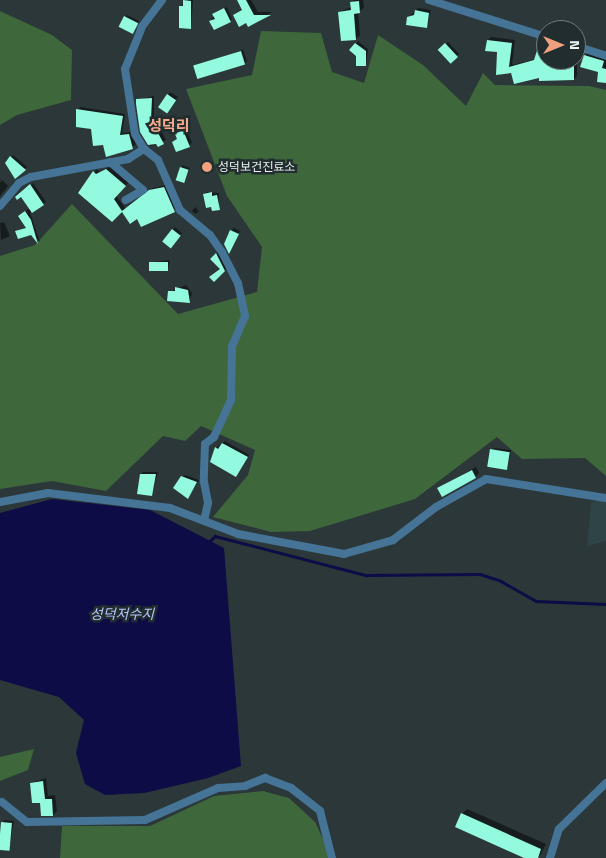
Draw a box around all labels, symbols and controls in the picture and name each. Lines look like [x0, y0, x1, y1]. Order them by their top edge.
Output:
north arrow [536, 20, 586, 70]
text: N [565, 40, 586, 50]
district label: 성덕리 [148, 117, 190, 135]
marker: 성덕보건진료소 [200, 160, 214, 174]
place label: 성덕보건진료소 [218, 160, 295, 174]
water label: 성덕저수지 [90, 606, 154, 622]

